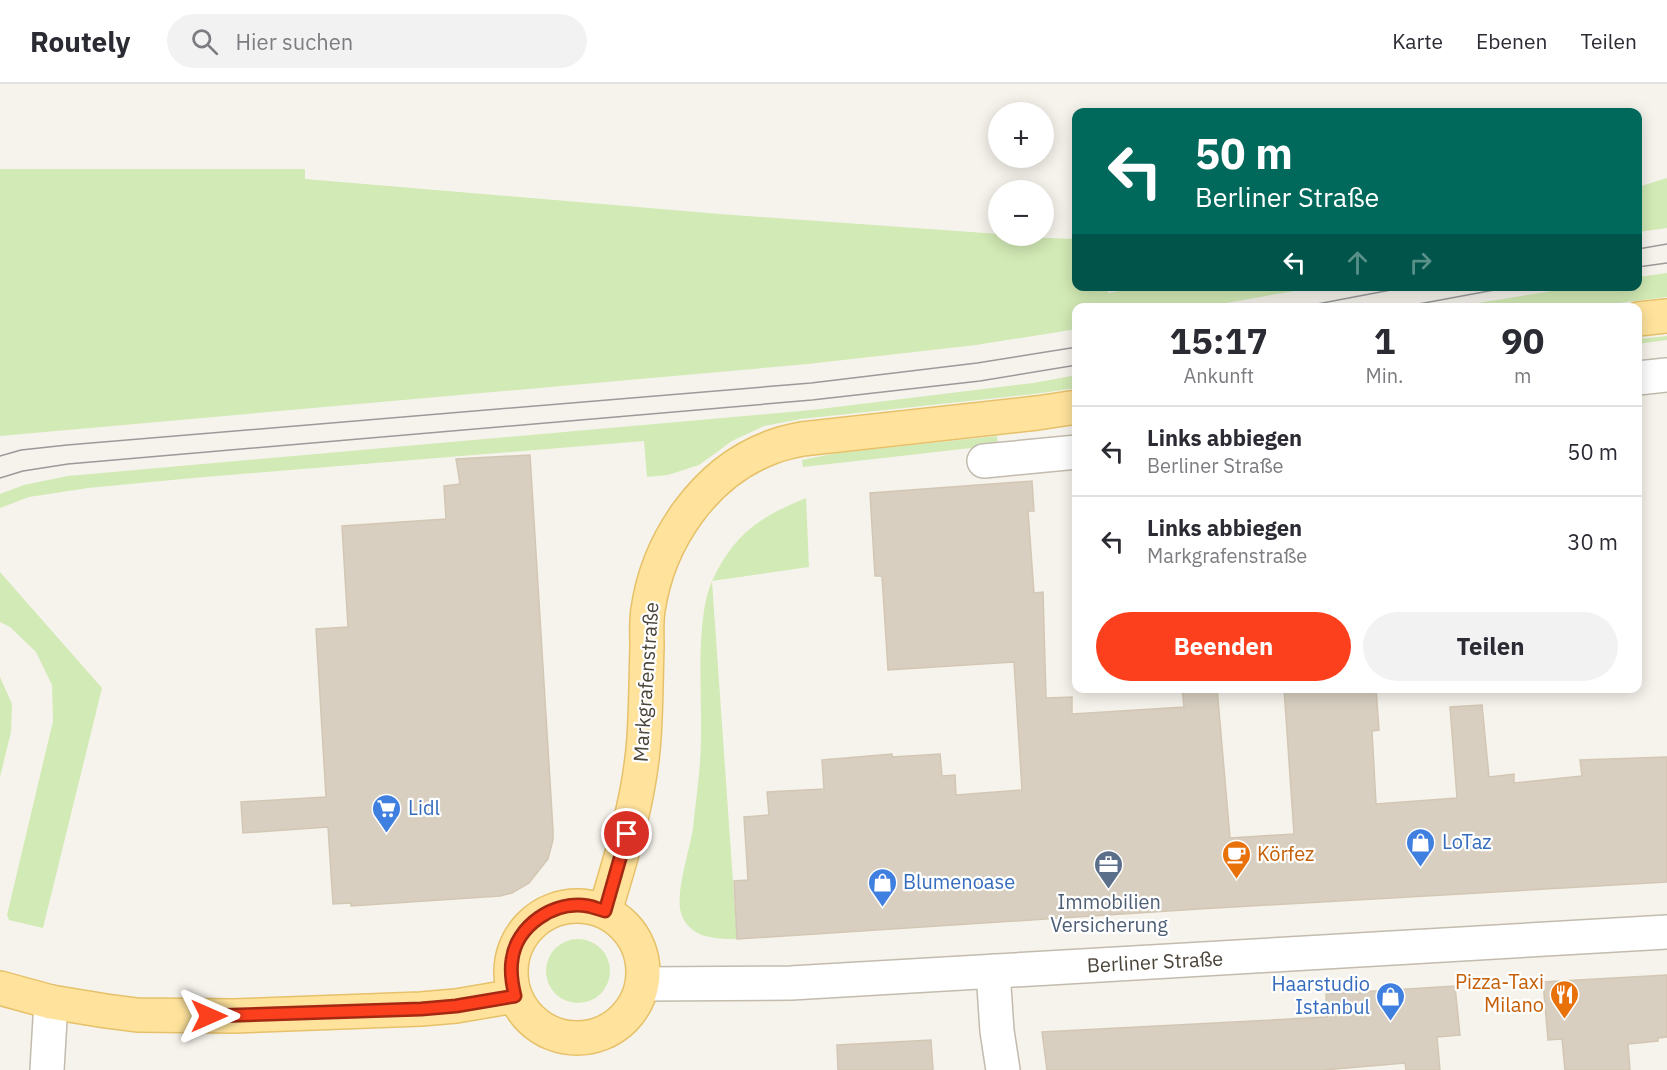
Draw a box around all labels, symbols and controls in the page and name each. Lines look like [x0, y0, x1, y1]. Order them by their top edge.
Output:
search box [167, 14, 587, 68]
text: Routely [30, 23, 131, 60]
icon: search [188, 25, 221, 58]
text: Hier suchen [236, 27, 353, 56]
text: Karte [1392, 27, 1443, 55]
text: Ebenen [1476, 27, 1547, 55]
text: Teilen [1580, 27, 1637, 55]
map controls [988, 102, 1054, 246]
button: + [988, 102, 1054, 168]
text: 50 m [1195, 126, 1293, 181]
icon: left [1096, 132, 1174, 210]
text: Berliner Straße [1195, 179, 1379, 214]
button: − [988, 180, 1054, 246]
icon: left [1278, 246, 1311, 279]
icon: ahead [1341, 246, 1374, 279]
icon: right [1404, 246, 1437, 279]
text: 15:17 [1170, 317, 1268, 364]
text: 1 [1374, 317, 1395, 364]
text: 90 [1501, 317, 1544, 364]
text: Ankunft [1183, 362, 1254, 389]
text: Min. [1366, 362, 1404, 389]
text: m [1514, 362, 1531, 389]
text: Links abbiegen [1147, 423, 1302, 452]
icon: left [1096, 435, 1129, 468]
text: 50 m [1567, 437, 1618, 466]
text: Berliner Straße [1147, 452, 1284, 479]
text: Links abbiegen [1147, 513, 1302, 542]
icon: left [1096, 525, 1129, 558]
text: 30 m [1567, 527, 1618, 556]
text: Markgrafenstraße [1147, 542, 1307, 569]
street label: Markgrafenstraße [626, 601, 665, 763]
button: Beenden [1096, 612, 1351, 681]
button: Teilen [1363, 612, 1618, 681]
supermarket icon: Lidl [371, 792, 403, 834]
place label: Lidl [408, 794, 440, 821]
pin [601, 808, 652, 859]
icon: arrive [610, 817, 643, 850]
shop icon: LoTaz [1405, 826, 1437, 868]
place label: LoTaz [1442, 828, 1492, 855]
cafe icon: Körfez [1220, 838, 1252, 880]
place label: Körfez [1257, 840, 1314, 867]
office icon: Immobilien Versicherung [1093, 848, 1125, 890]
shop icon: Blumenoase [866, 866, 898, 908]
place label: Blumenoase [903, 868, 1015, 895]
place label: Immobilien Versicherung [1050, 888, 1168, 938]
street label: Berliner Straße [1086, 944, 1224, 979]
place label: Pizza-Taxi Milano [1455, 968, 1544, 1018]
place label: Haarstudio Istanbul [1271, 970, 1370, 1020]
restaurant icon: Pizza-Taxi Milano [1549, 978, 1581, 1020]
shop icon: Haarstudio Istanbul [1375, 980, 1407, 1022]
position arrow [177, 984, 241, 1048]

